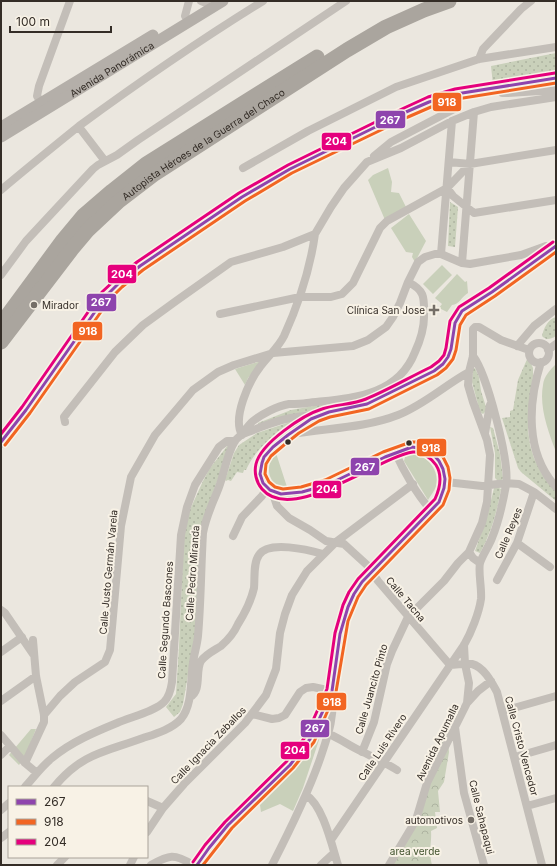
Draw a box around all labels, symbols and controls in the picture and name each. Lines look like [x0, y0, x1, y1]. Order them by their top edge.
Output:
scale bar [10, 8, 111, 34]
text: 100 m [16, 14, 50, 29]
street label: Avenida Panorámica [68, 39, 156, 99]
street label: Autopista Héroes de la Guerra del Chaco [119, 86, 287, 203]
line badge: 918 [432, 92, 462, 112]
text: 918 [437, 95, 457, 109]
line badge: 267 [375, 110, 406, 129]
text: 267 [380, 113, 400, 127]
line badge: 204 [321, 132, 352, 151]
text: 204 [325, 134, 347, 148]
line badge: 204 [107, 264, 137, 284]
text: 204 [111, 267, 133, 281]
line badge: 267 [86, 293, 117, 312]
text: 267 [91, 295, 111, 309]
place label: Mirador [42, 299, 79, 311]
marker: Mirador [29, 300, 39, 310]
place label: Clínica San Jose [347, 304, 425, 316]
marker: Clínica San Jose [428, 304, 440, 316]
line badge: 918 [72, 321, 103, 341]
text: 918 [78, 324, 98, 338]
unlabelled marker [283, 437, 293, 447]
unlabelled marker [404, 438, 414, 448]
line badge: 918 [416, 438, 447, 457]
text: 918 [421, 441, 441, 455]
line badge: 267 [350, 457, 380, 476]
text: 267 [355, 460, 375, 474]
line badge: 204 [312, 480, 342, 499]
text: 204 [316, 482, 338, 496]
street label: Calle Reyes [492, 505, 524, 561]
street label: Calle Justo Germán Varela [97, 509, 119, 635]
street label: Calle Pedro Miranda [183, 525, 201, 621]
street label: Calle Segundo Bascones [155, 561, 175, 679]
street label: Calle Tacna [384, 574, 428, 624]
street label: Calle Juancito Pinto [352, 642, 390, 736]
line badge: 918 [316, 692, 347, 711]
text: 918 [322, 695, 342, 709]
street label: Calle Cristo Vencedor [503, 695, 541, 797]
street label: Avenida Apumalla [413, 702, 461, 782]
street label: Calle Ignacia Zeballos [168, 704, 248, 786]
street label: Calle Luis Rivero [355, 711, 409, 783]
line badge: 267 [300, 719, 330, 738]
text: 267 [305, 721, 325, 735]
line badge: 204 [280, 741, 310, 760]
text: 204 [284, 743, 306, 757]
street label: Calle Sahapaqui [467, 779, 497, 855]
legend [8, 786, 148, 858]
text: 267 [44, 794, 66, 809]
text: 918 [44, 814, 64, 829]
place label: automotivos [405, 814, 463, 826]
marker: automotivos [466, 815, 476, 825]
text: 204 [44, 834, 67, 849]
park label: area verde [390, 845, 440, 857]

